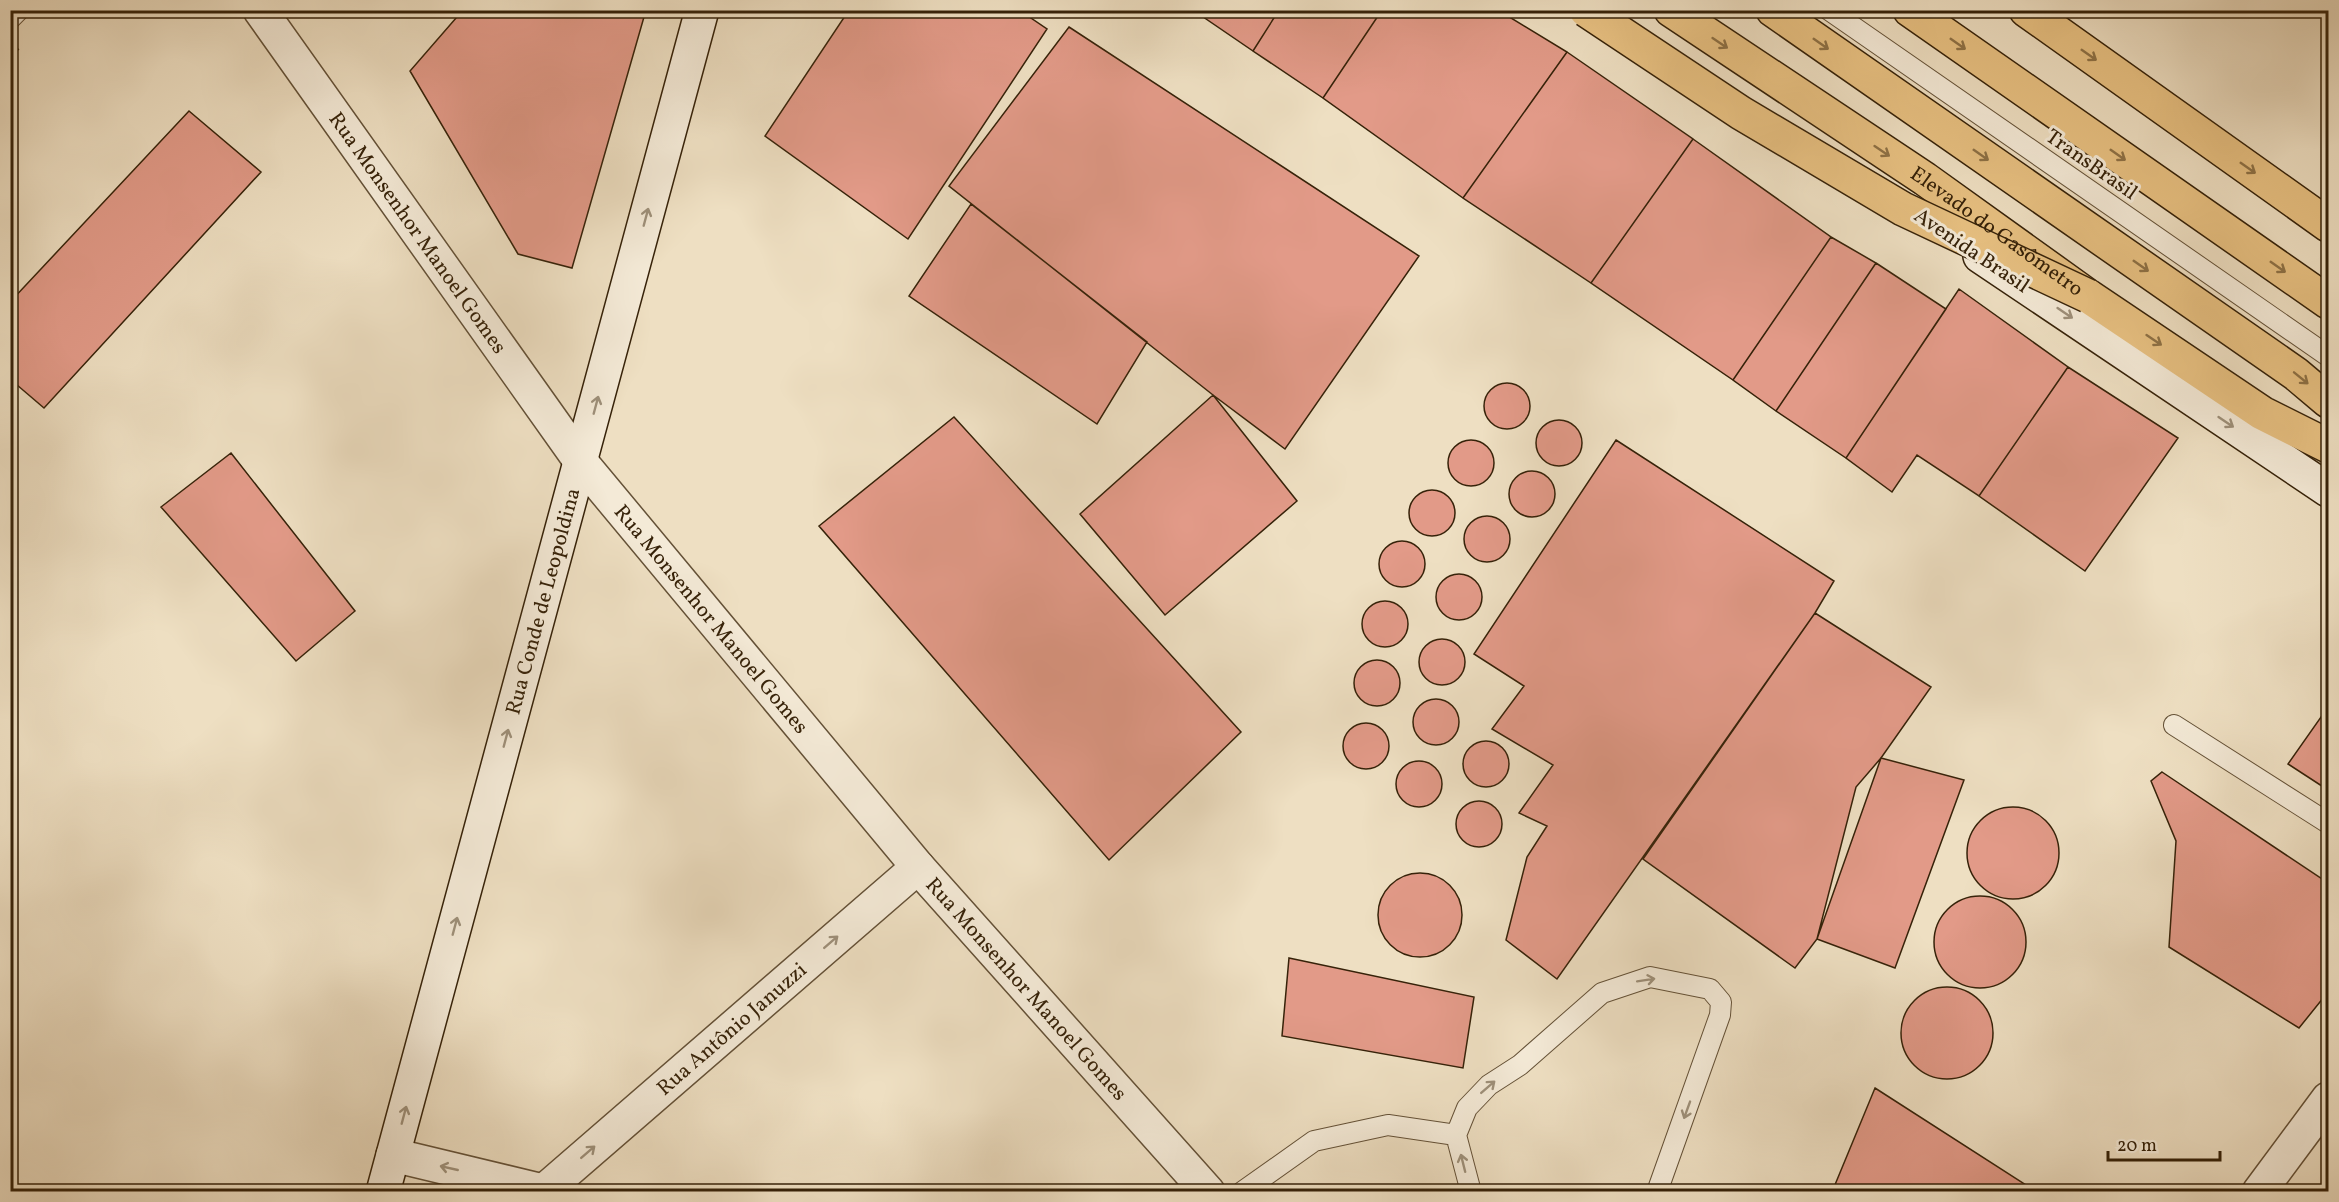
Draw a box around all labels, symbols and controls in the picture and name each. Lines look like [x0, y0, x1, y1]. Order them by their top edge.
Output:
one-way arrow [1711, 37, 1727, 49]
one-way arrow [1812, 38, 1828, 50]
one-way arrow [1949, 38, 1965, 50]
one-way arrow [2080, 49, 2096, 61]
street label: Rua Monsenhor Manoel Gomes [321, 107, 513, 360]
street label: TransBrasil [2039, 123, 2143, 208]
one-way arrow [1873, 145, 1890, 157]
one-way arrow [1972, 149, 1989, 161]
one-way arrow [2109, 149, 2125, 161]
street label: Elevado do Gasômetro [1904, 160, 2089, 304]
one-way arrow [2239, 162, 2255, 174]
street label: Avenida Brasil [1908, 202, 2035, 301]
one-way arrow [641, 207, 653, 226]
one-way arrow [2133, 260, 2149, 272]
one-way arrow [2269, 261, 2285, 273]
one-way arrow [2056, 307, 2072, 319]
one-way arrow [2146, 334, 2162, 346]
one-way arrow [2293, 372, 2309, 385]
one-way arrow [591, 396, 602, 415]
one-way arrow [2218, 416, 2234, 428]
street label: Rua Conde de Leopoldina [499, 485, 588, 718]
street label: Rua Monsenhor Manoel Gomes [606, 499, 814, 741]
one-way arrow [501, 729, 512, 748]
street label: Rua Monsenhor Manoel Gomes [918, 872, 1133, 1108]
one-way arrow [450, 917, 461, 936]
one-way arrow [823, 935, 838, 949]
street label: Rua Antônio Januzzi [651, 957, 814, 1103]
one-way arrow [1636, 975, 1656, 986]
one-way arrow [1480, 1081, 1496, 1094]
one-way arrow [1680, 1100, 1691, 1118]
one-way arrow [399, 1106, 410, 1125]
scale bar [2108, 1124, 2220, 1162]
text: 20 m [2117, 1134, 2157, 1159]
one-way arrow [580, 1146, 596, 1159]
one-way arrow [1457, 1154, 1469, 1173]
one-way arrow [440, 1162, 459, 1174]

